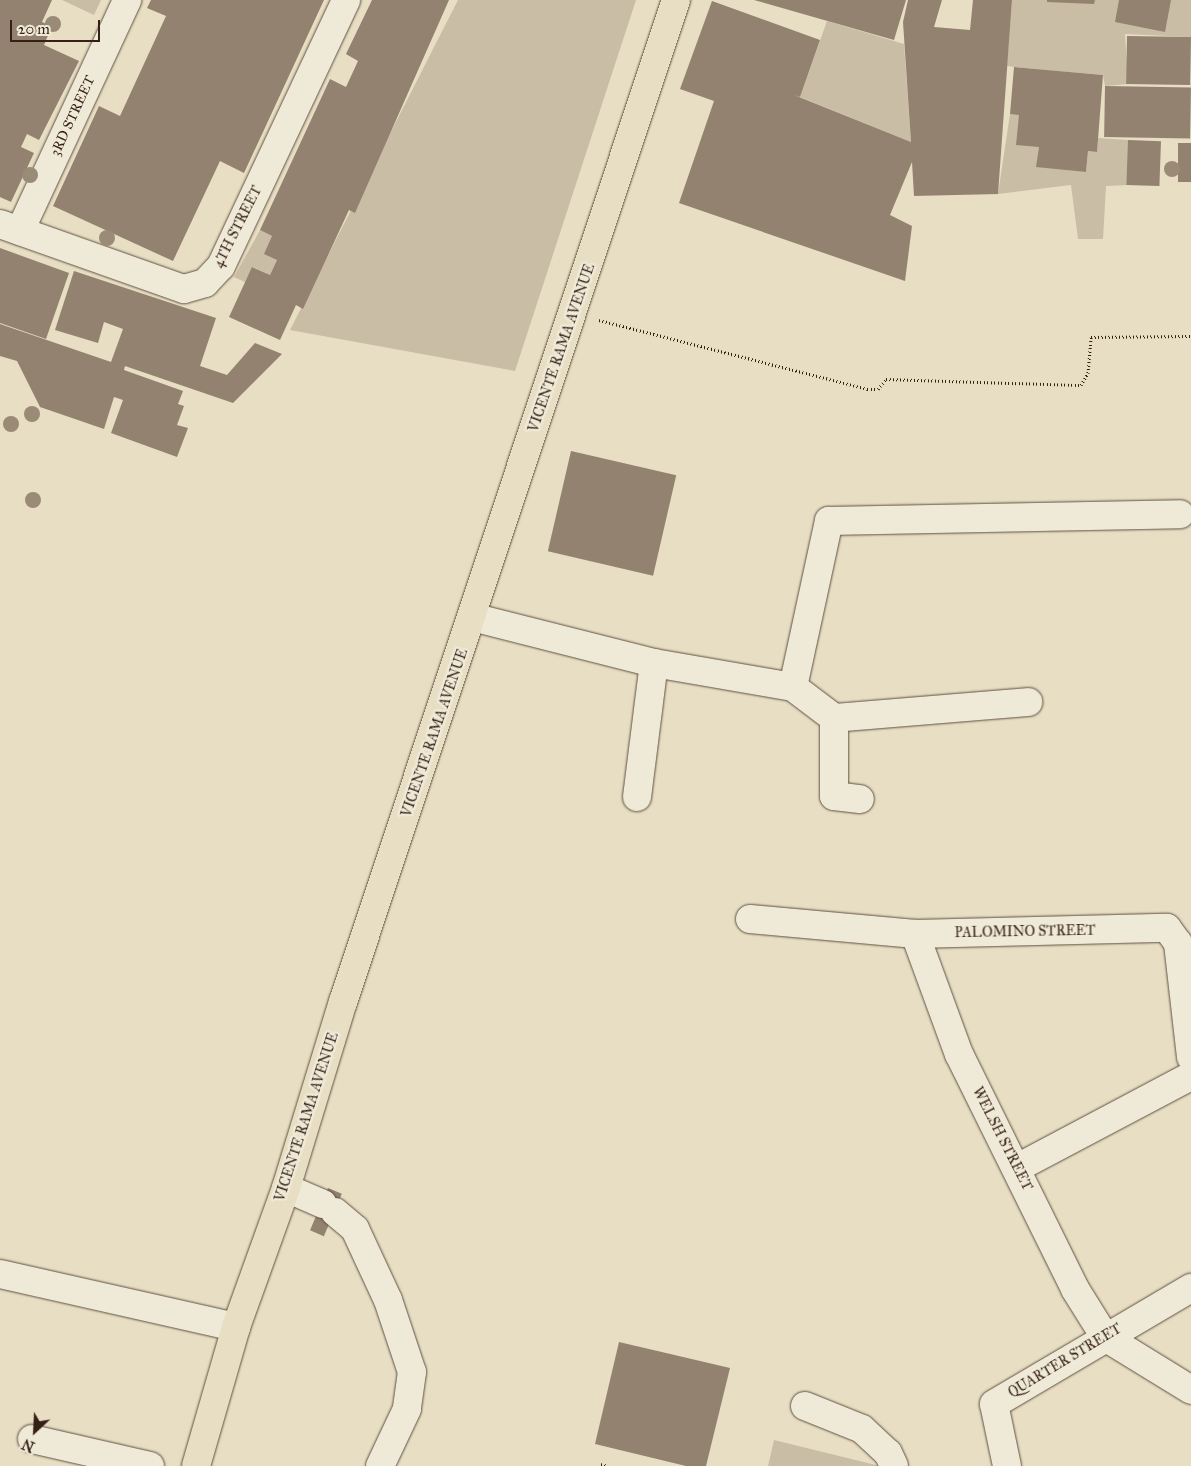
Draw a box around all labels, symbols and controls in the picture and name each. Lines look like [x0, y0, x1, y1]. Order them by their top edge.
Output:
scale bar [12, 10, 102, 42]
text: 20 m [18, 20, 50, 38]
street label: 3RD STREET [47, 73, 99, 159]
street label: 4TH STREET [210, 183, 266, 271]
street label: VICENTE RAMA AVENUE [525, 262, 599, 434]
street label: VICENTE RAMA AVENUE [398, 647, 472, 819]
street label: PALOMINO STREET [954, 922, 1096, 942]
street label: VICENTE RAMA AVENUE [272, 1030, 342, 1204]
street label: WELSH STREET [969, 1084, 1035, 1194]
street label: QUARTER STREET [1005, 1321, 1125, 1401]
north arrow [10, 1406, 60, 1456]
text: N [19, 1435, 37, 1455]

